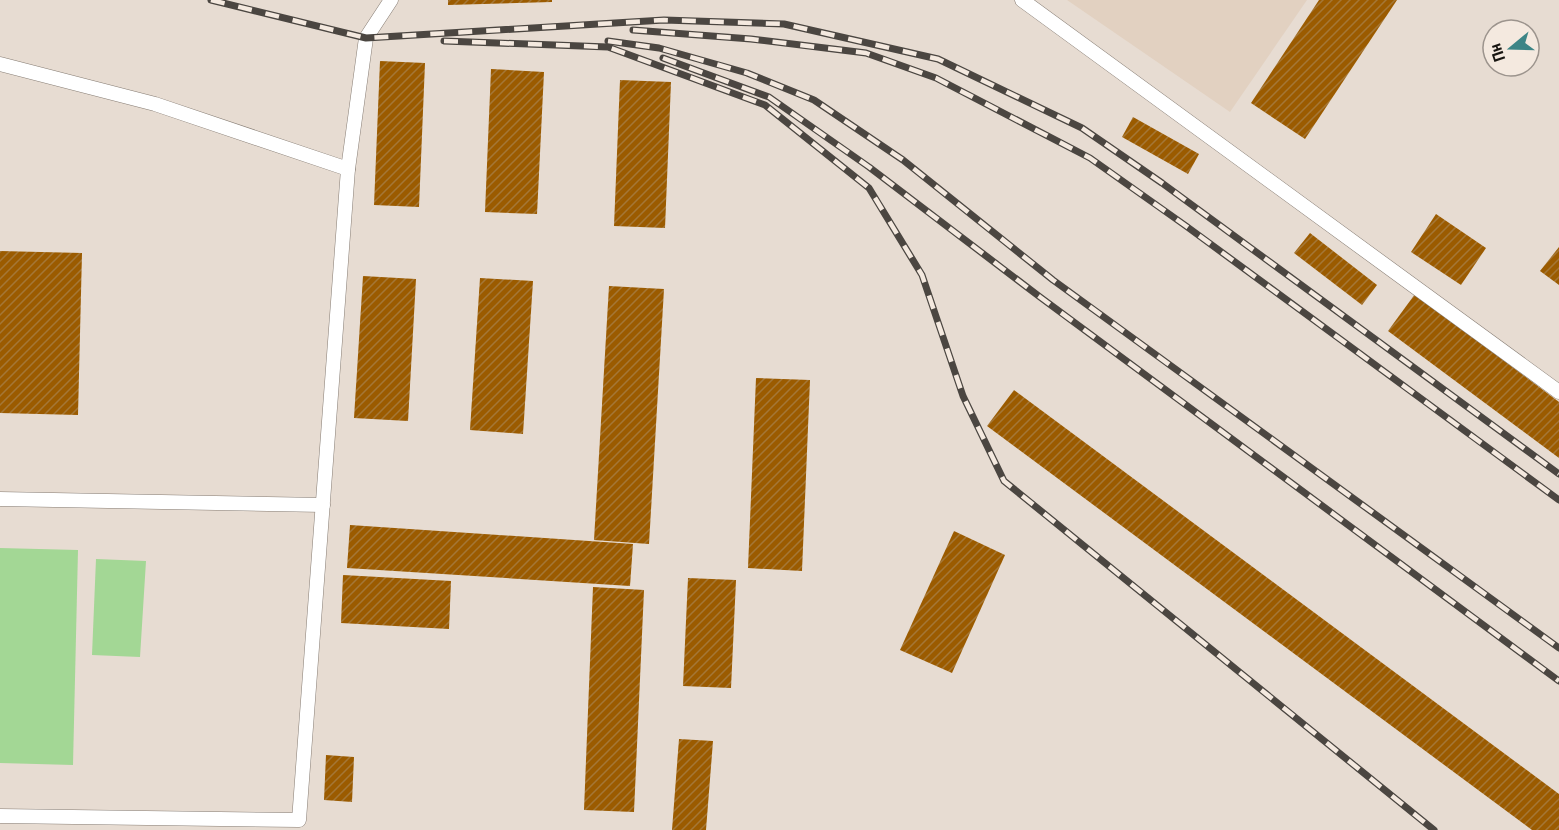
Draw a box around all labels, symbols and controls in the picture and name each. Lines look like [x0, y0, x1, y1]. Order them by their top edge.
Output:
north arrow [1481, 18, 1541, 78]
text: Пн [1485, 41, 1509, 64]

